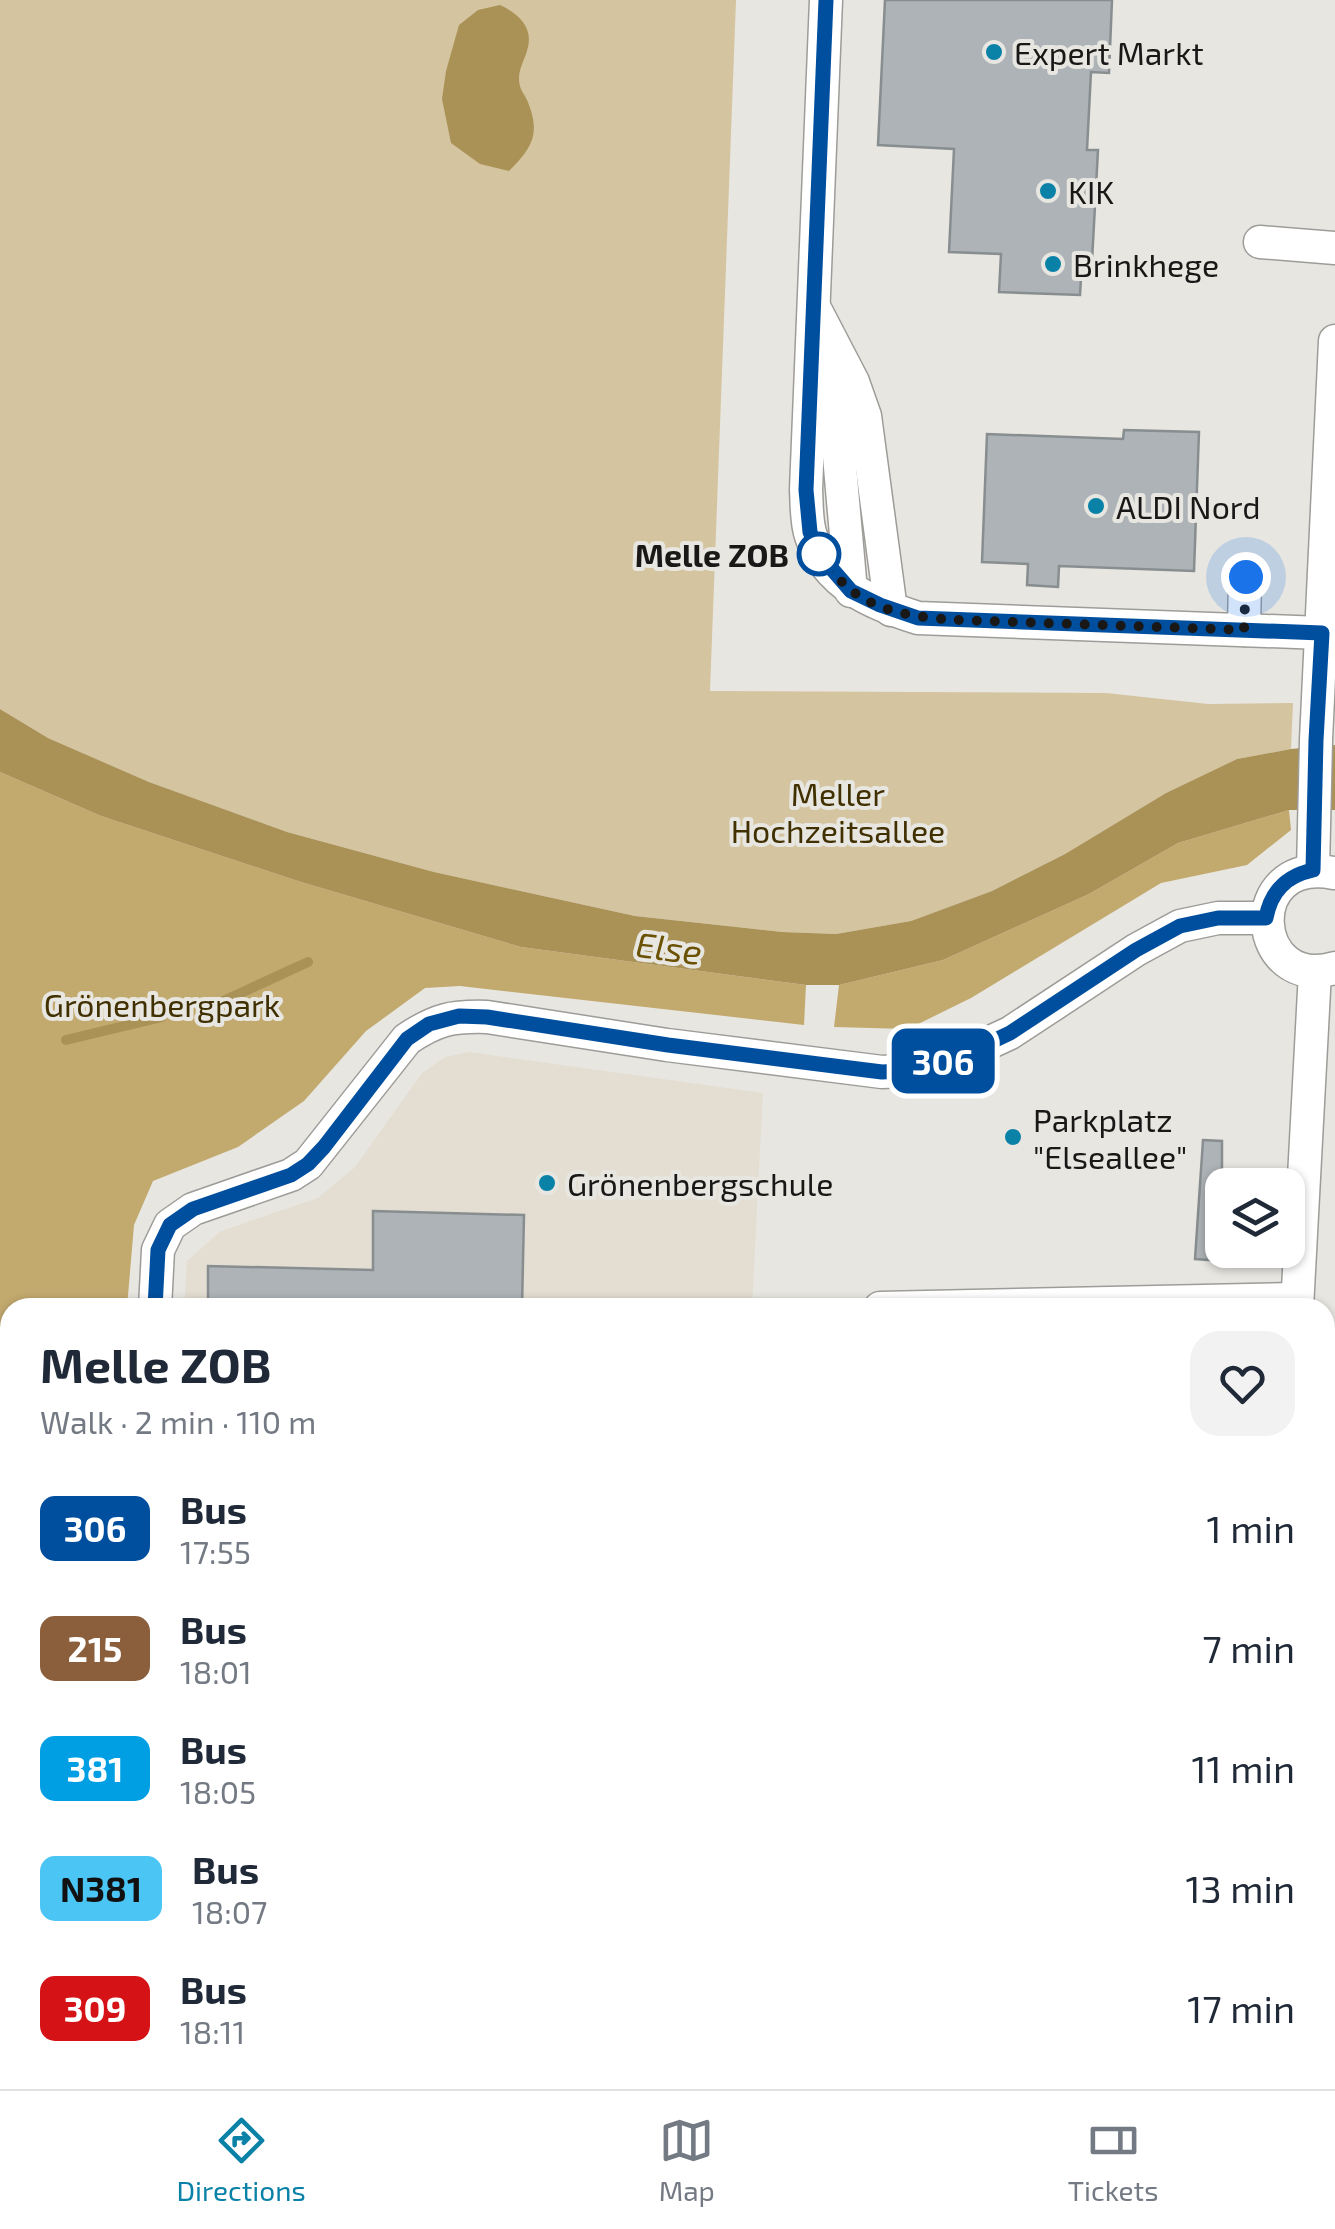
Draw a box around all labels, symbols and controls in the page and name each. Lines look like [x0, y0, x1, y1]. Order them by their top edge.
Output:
place label: Expert Markt [1014, 33, 1204, 71]
marker: Expert Markt [983, 41, 1005, 63]
place label: KIK [1068, 172, 1114, 210]
marker: KIK [1037, 180, 1059, 202]
place label: Brinkhege [1073, 245, 1219, 283]
marker: Brinkhege [1042, 253, 1064, 275]
place label: ALDI Nord [1116, 487, 1261, 525]
marker: ALDI Nord [1085, 495, 1107, 517]
marker: Melle ZOB [798, 533, 840, 575]
place label: Melle ZOB [635, 535, 789, 573]
your location [1221, 552, 1271, 602]
park label: Meller Hochzeitsallee [731, 774, 945, 849]
water label: Else [634, 922, 704, 972]
park label: Grönenbergpark [44, 985, 280, 1023]
line badge: 306 [886, 1028, 1000, 1094]
text: 306 [912, 1040, 974, 1082]
place label: Parkplatz "Elseallee" [1033, 1100, 1187, 1175]
marker: Parkplatz "Elseallee" [1002, 1126, 1024, 1148]
place label: Grönenbergschule [567, 1164, 833, 1202]
map controls [1205, 1168, 1305, 1268]
button: layers [1205, 1168, 1305, 1268]
marker: Grönenbergschule [536, 1172, 558, 1194]
button: heart [1190, 1331, 1295, 1436]
text: Melle ZOB [40, 1335, 272, 1393]
text: Walk · 2 min · 110 m [40, 1402, 316, 1440]
text: Bus [180, 1486, 247, 1532]
text: 1 min [1207, 1505, 1295, 1551]
text: 306 [64, 1507, 126, 1549]
text: 17:55 [180, 1532, 251, 1570]
text: Bus [180, 1606, 247, 1652]
text: 7 min [1202, 1625, 1295, 1671]
text: 215 [68, 1627, 122, 1669]
text: 18:01 [180, 1652, 252, 1690]
text: Bus [180, 1726, 247, 1772]
text: 11 min [1191, 1745, 1295, 1791]
text: 381 [67, 1747, 123, 1789]
text: 18:05 [180, 1772, 256, 1810]
text: Bus [192, 1846, 259, 1892]
text: 13 min [1185, 1865, 1295, 1911]
text: N381 [60, 1867, 142, 1909]
text: 18:07 [192, 1892, 267, 1930]
text: Bus [180, 1966, 247, 2012]
text: 17 min [1187, 1985, 1295, 2031]
text: 309 [64, 1987, 126, 2029]
text: 18:11 [180, 2012, 245, 2050]
tab: Directions [177, 2113, 306, 2207]
tab: Map [659, 2113, 715, 2207]
tab: Tickets [1068, 2113, 1158, 2207]

